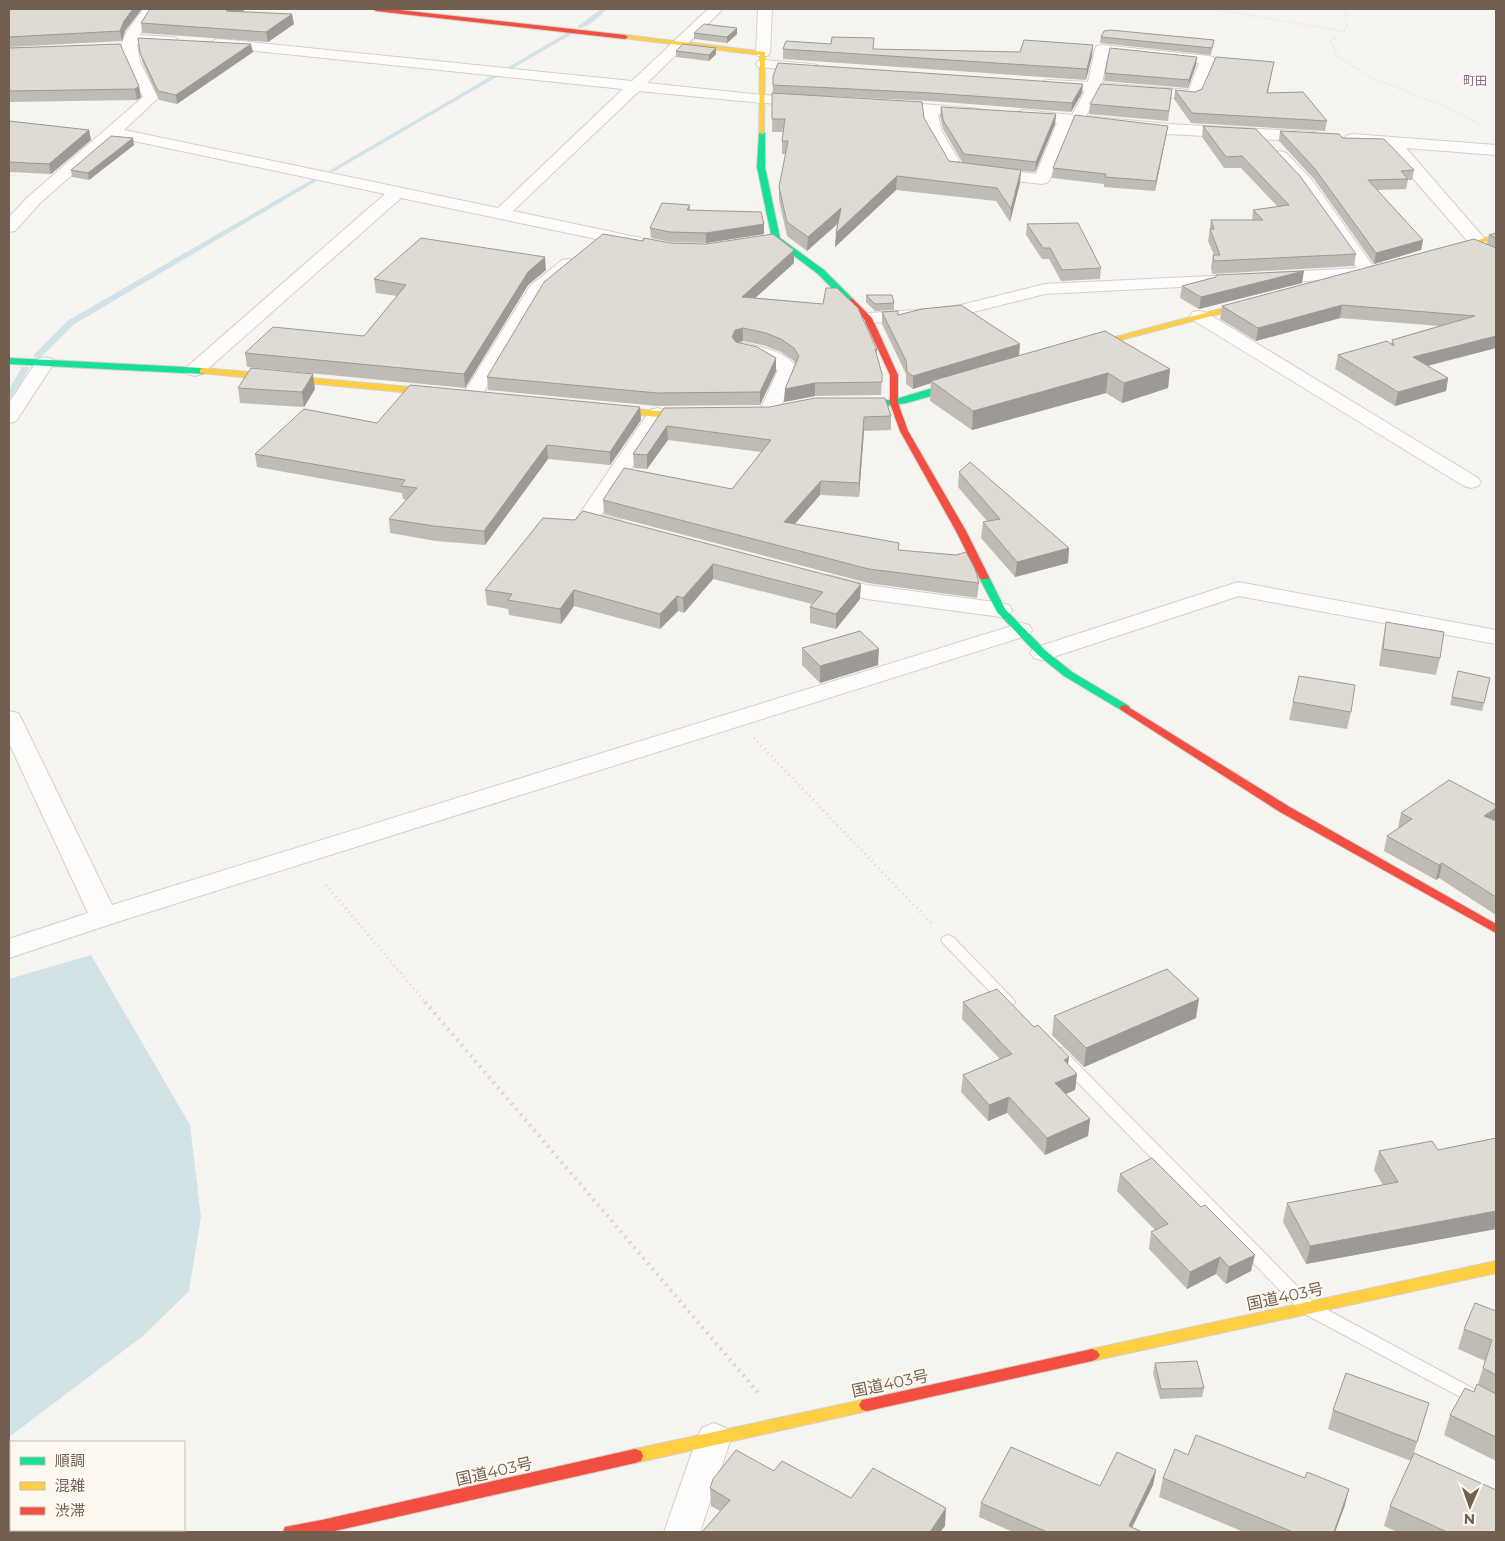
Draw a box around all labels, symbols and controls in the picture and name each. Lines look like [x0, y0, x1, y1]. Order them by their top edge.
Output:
district label: 町田 [1463, 73, 1487, 88]
street label: 国道403号 [1245, 1279, 1325, 1314]
street label: 国道403号 [850, 1366, 930, 1401]
legend [10, 1441, 185, 1531]
text: 順調 [55, 1451, 85, 1470]
street label: 国道403号 [454, 1453, 534, 1490]
text: 混雑 [55, 1476, 85, 1495]
north arrow [1445, 1481, 1495, 1531]
text: 渋滞 [55, 1501, 85, 1520]
text: N [1464, 1510, 1476, 1528]

